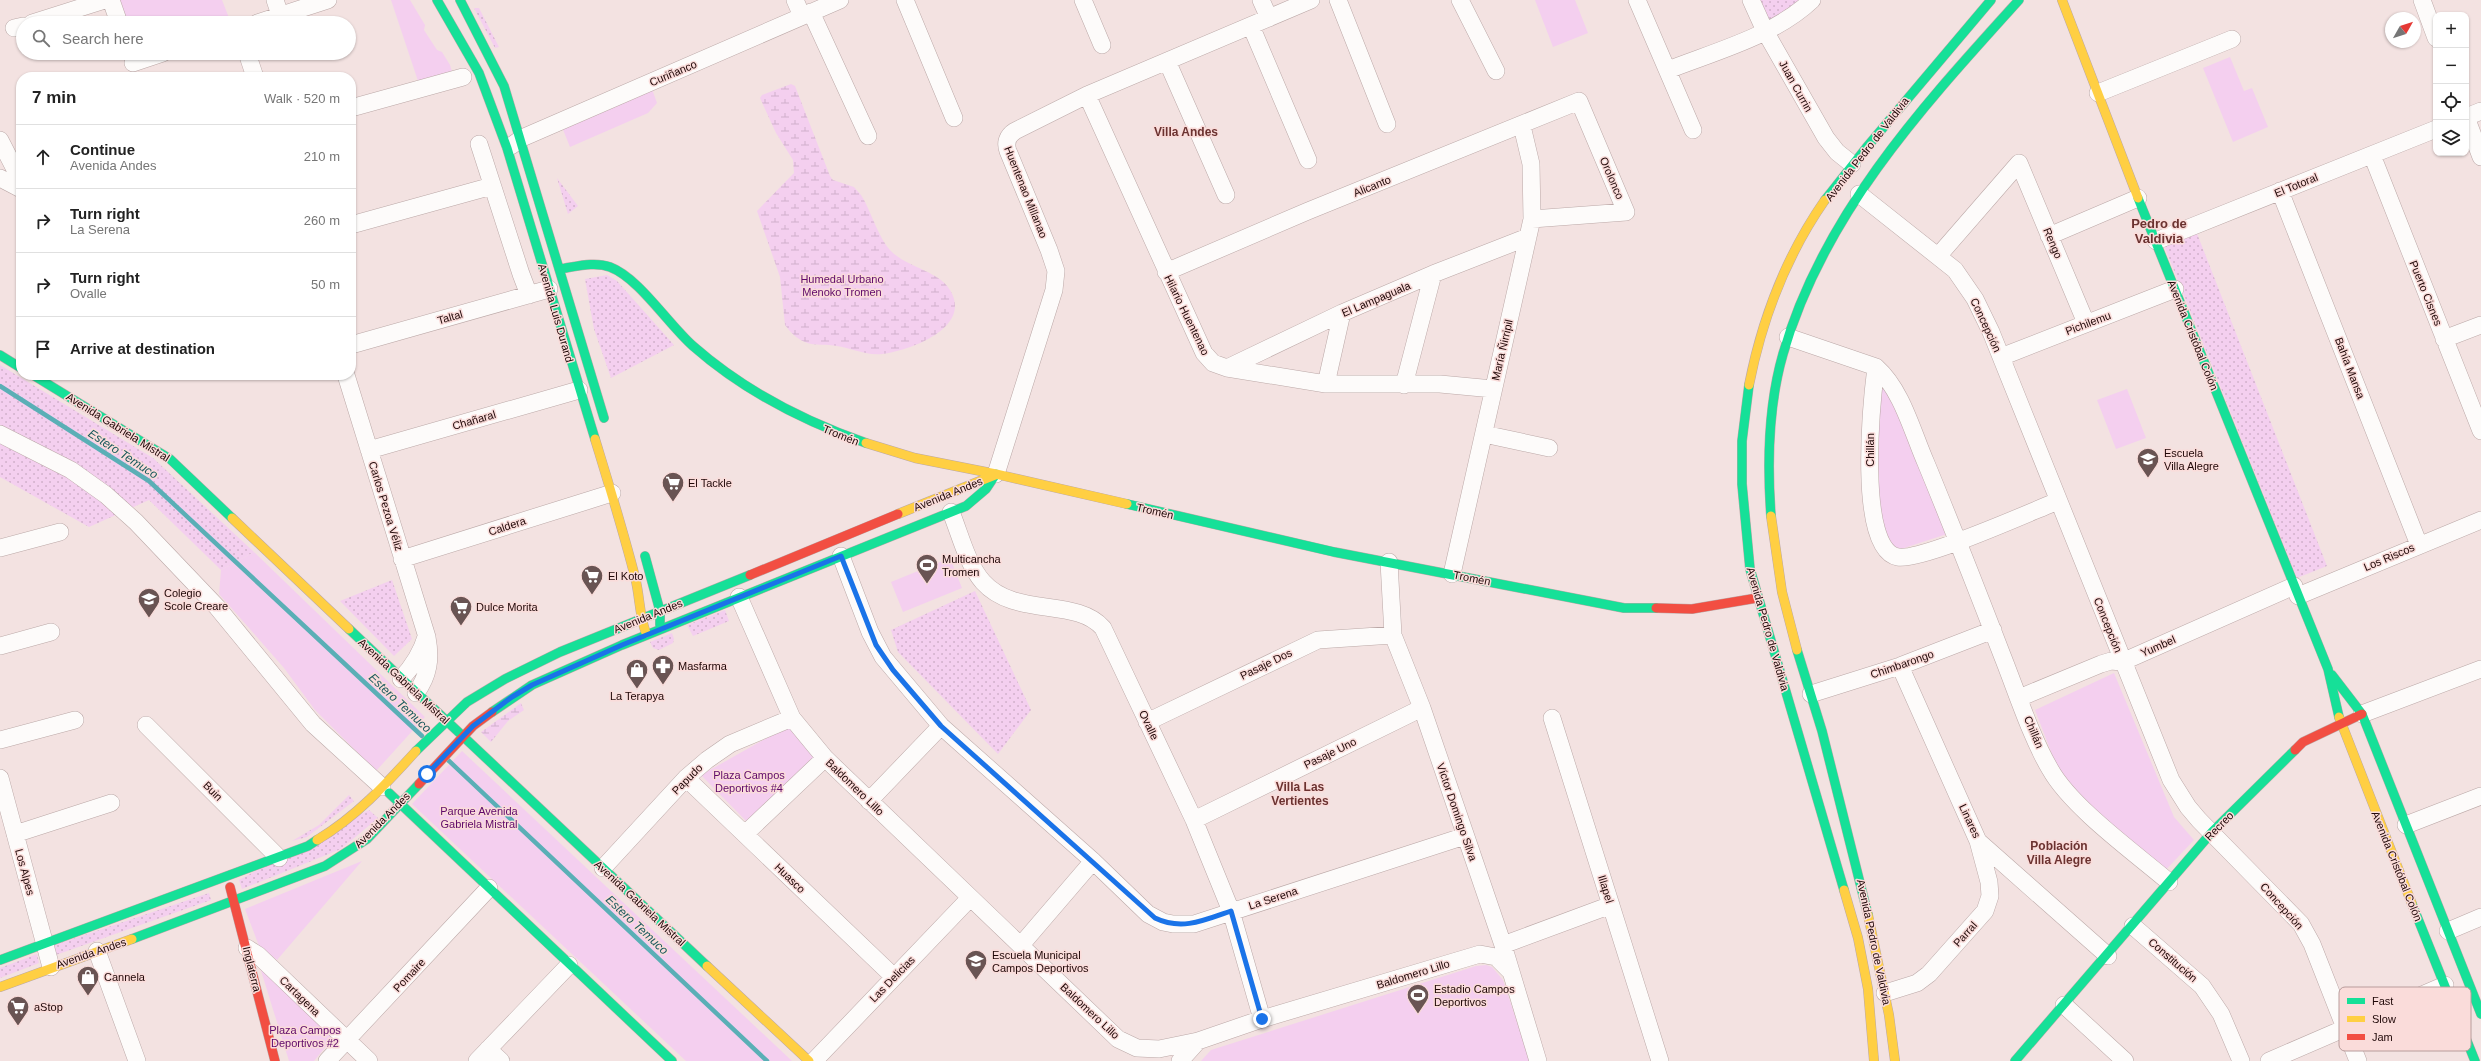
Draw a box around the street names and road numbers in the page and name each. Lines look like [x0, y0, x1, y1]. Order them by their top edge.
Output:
street label: Curiñanco [648, 58, 698, 88]
street label: Juan Currin [1777, 58, 1815, 114]
street label: Avenida Pedro de Valdivia [1823, 94, 1912, 203]
street label: Huentenao Millanao [1002, 144, 1050, 240]
street label: Orolonco [1598, 155, 1626, 201]
street label: El Totoral [2273, 171, 2319, 199]
street label: Alicanto [1352, 173, 1392, 199]
street label: Rengo [2041, 226, 2065, 260]
street label: Puerto Cisnes [2407, 259, 2445, 328]
street label: Avenida Luis Durand [536, 262, 576, 364]
street label: Hilario Huentenao [1162, 273, 1212, 357]
street label: Avenida Cristóbal Colón [2165, 278, 2221, 392]
street label: El Lampaguala [1340, 279, 1413, 319]
street label: Concepción [1968, 296, 2004, 354]
street label: Taltal [436, 308, 464, 326]
street label: Pichilemu [2064, 309, 2112, 337]
street label: María Ñirripil [1489, 318, 1515, 382]
street label: Bahía Mansa [2333, 336, 2368, 401]
street label: Avenida Gabriela Mistral [64, 390, 172, 464]
street label: Chañaral [451, 408, 497, 432]
street label: Tromén [821, 422, 861, 448]
street label: Chillán [1864, 433, 1876, 467]
street label: Carlos Pezoa Véliz [367, 460, 405, 552]
street label: Avenida Andes [912, 475, 985, 513]
street label: Tromén [1135, 501, 1175, 521]
street label: Caldera [487, 514, 528, 538]
street label: Los Riscos [2362, 541, 2417, 573]
street label: Avenida Pedro de Valdivia [1745, 566, 1792, 693]
street label: Tromén [1452, 569, 1492, 587]
street label: Concepción [2092, 596, 2124, 654]
street label: Avenida Andes [612, 597, 685, 635]
street label: Yumbel [2139, 633, 2177, 659]
street label: Avenida Gabriela Mistral [356, 636, 452, 726]
street label: Pasaje Dos [1238, 646, 1294, 682]
street label: Chimbarongo [1869, 648, 1935, 680]
street label: Ovalle [1137, 708, 1161, 742]
street label: Chillán [2022, 714, 2046, 750]
street label: Pasaje Uno [1302, 735, 1358, 771]
street label: Baldomero Lillo [824, 756, 886, 818]
street label: Papudo [669, 761, 705, 797]
street label: Víctor Domingo Silva [1435, 761, 1480, 863]
street label: Buin [201, 779, 225, 803]
street label: Avenida Andes [352, 790, 412, 850]
street label: Linares [1957, 802, 1983, 840]
street label: Recreo [2202, 809, 2236, 843]
street label: Avenida Cristóbal Colón [2369, 809, 2425, 923]
street label: Los Alpes [13, 847, 37, 897]
street label: Avenida Gabriela Mistral [592, 858, 688, 948]
street label: Huasco [772, 861, 808, 895]
street label: Illapel [1596, 873, 1616, 905]
street label: Avenida Pedro de Valdivia [1855, 878, 1893, 1007]
street label: Concepción [2258, 880, 2306, 932]
street label: La Serena [1247, 884, 1300, 912]
street label: Parral [1951, 919, 1979, 949]
street label: Avenida Andes [54, 935, 128, 971]
street label: Constitución [2146, 936, 2200, 984]
street label: Inglaterra [241, 945, 264, 994]
street label: Las Delicias [867, 953, 917, 1005]
street label: Pomaire [391, 956, 427, 994]
street label: Baldomero Lillo [1375, 957, 1451, 991]
street label: Cartagena [277, 974, 323, 1019]
street label: Baldomero Lillo [1058, 981, 1122, 1041]

